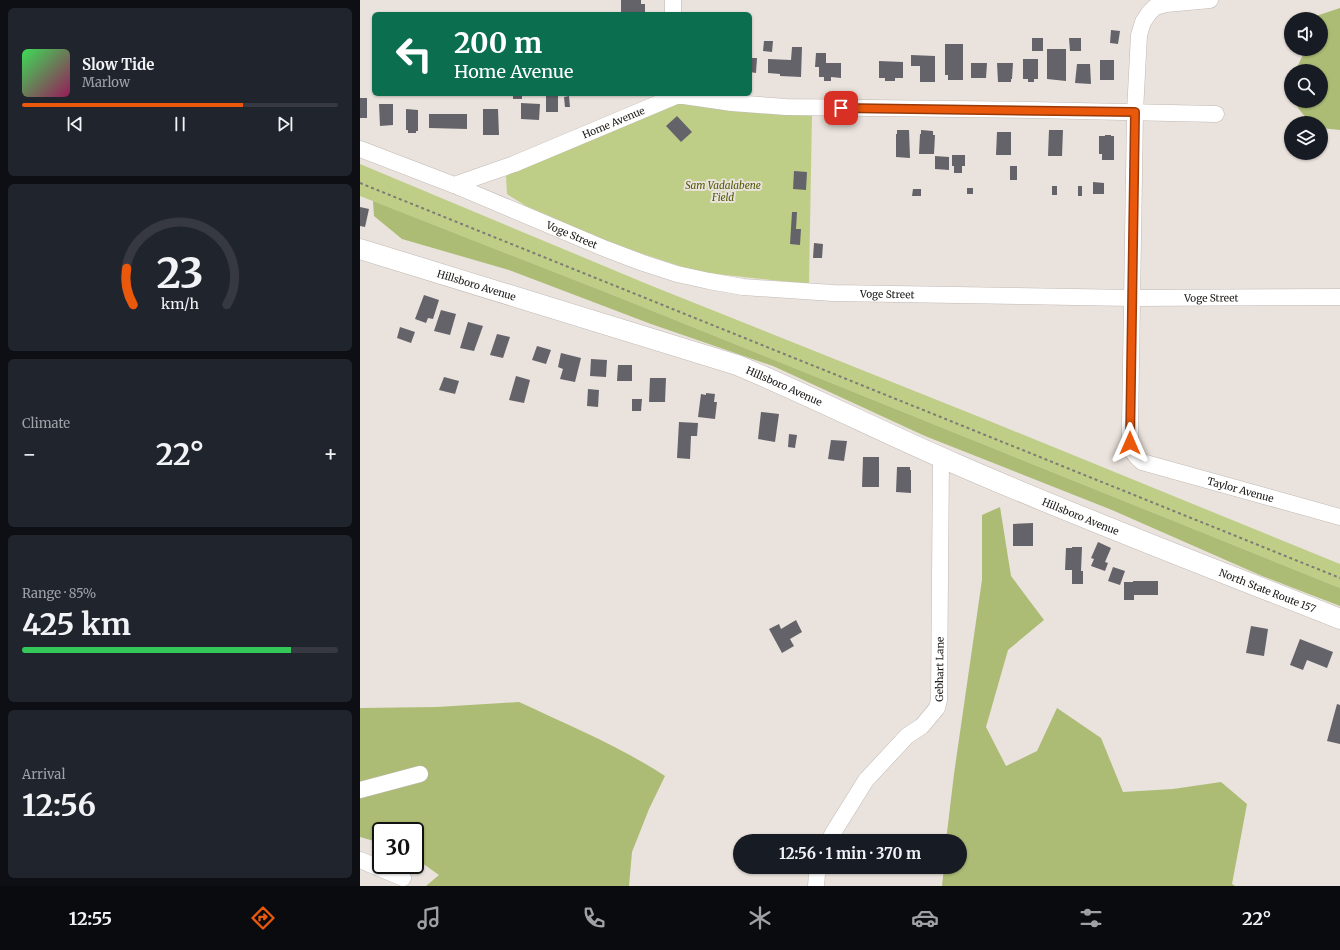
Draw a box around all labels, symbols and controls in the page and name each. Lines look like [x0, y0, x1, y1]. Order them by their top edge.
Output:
map controls [1284, 12, 1328, 160]
button: sound [1284, 12, 1328, 56]
text: 200 m [454, 25, 542, 61]
icon: left [388, 28, 440, 80]
text: Slow Tide [82, 55, 154, 74]
text: Home Avenue [454, 60, 573, 83]
button: search [1284, 64, 1328, 108]
text: Marlow [82, 74, 130, 91]
pin [824, 91, 858, 125]
icon: arrive [830, 97, 852, 119]
street label: Home Avenue [580, 103, 646, 141]
icon: previous [64, 113, 86, 135]
icon: pause [169, 113, 191, 135]
icon: next [274, 113, 296, 135]
button: layers [1284, 116, 1328, 160]
park label: Sam Vadalabene Field [685, 179, 761, 204]
street label: Voge Street [544, 218, 600, 251]
text: 23 [156, 247, 204, 299]
street label: Hillsboro Avenue [436, 267, 518, 303]
street label: Voge Street [859, 287, 915, 301]
street label: Voge Street [1183, 291, 1238, 304]
text: km/h [161, 295, 199, 313]
street label: Hillsboro Avenue [744, 363, 824, 408]
text: Climate [22, 415, 70, 432]
position arrow [1109, 422, 1151, 464]
text: 22° [156, 435, 204, 473]
text: − [22, 440, 37, 468]
text: + [323, 440, 338, 468]
street label: Taylor Avenue [1206, 474, 1275, 505]
street label: Hillsboro Avenue [1040, 495, 1121, 538]
street label: North State Route 157 [1217, 566, 1318, 615]
text: Range · 85% [22, 585, 96, 602]
text: 425 km [22, 605, 131, 643]
street label: Gebhart Lane [932, 637, 946, 702]
text: Arrival [22, 766, 65, 783]
text: 12:56 [22, 786, 96, 824]
speed limit sign: 30 [372, 822, 424, 874]
text: 12:56 · 1 min · 370 m [779, 844, 921, 863]
icon: directions [249, 904, 277, 932]
icon: music [415, 904, 443, 932]
icon: phone [580, 904, 608, 932]
icon: climate [746, 904, 774, 932]
icon: car [911, 904, 939, 932]
icon: filters [1077, 904, 1105, 932]
text: 12:55 [69, 907, 112, 930]
text: 22° [1242, 907, 1271, 930]

